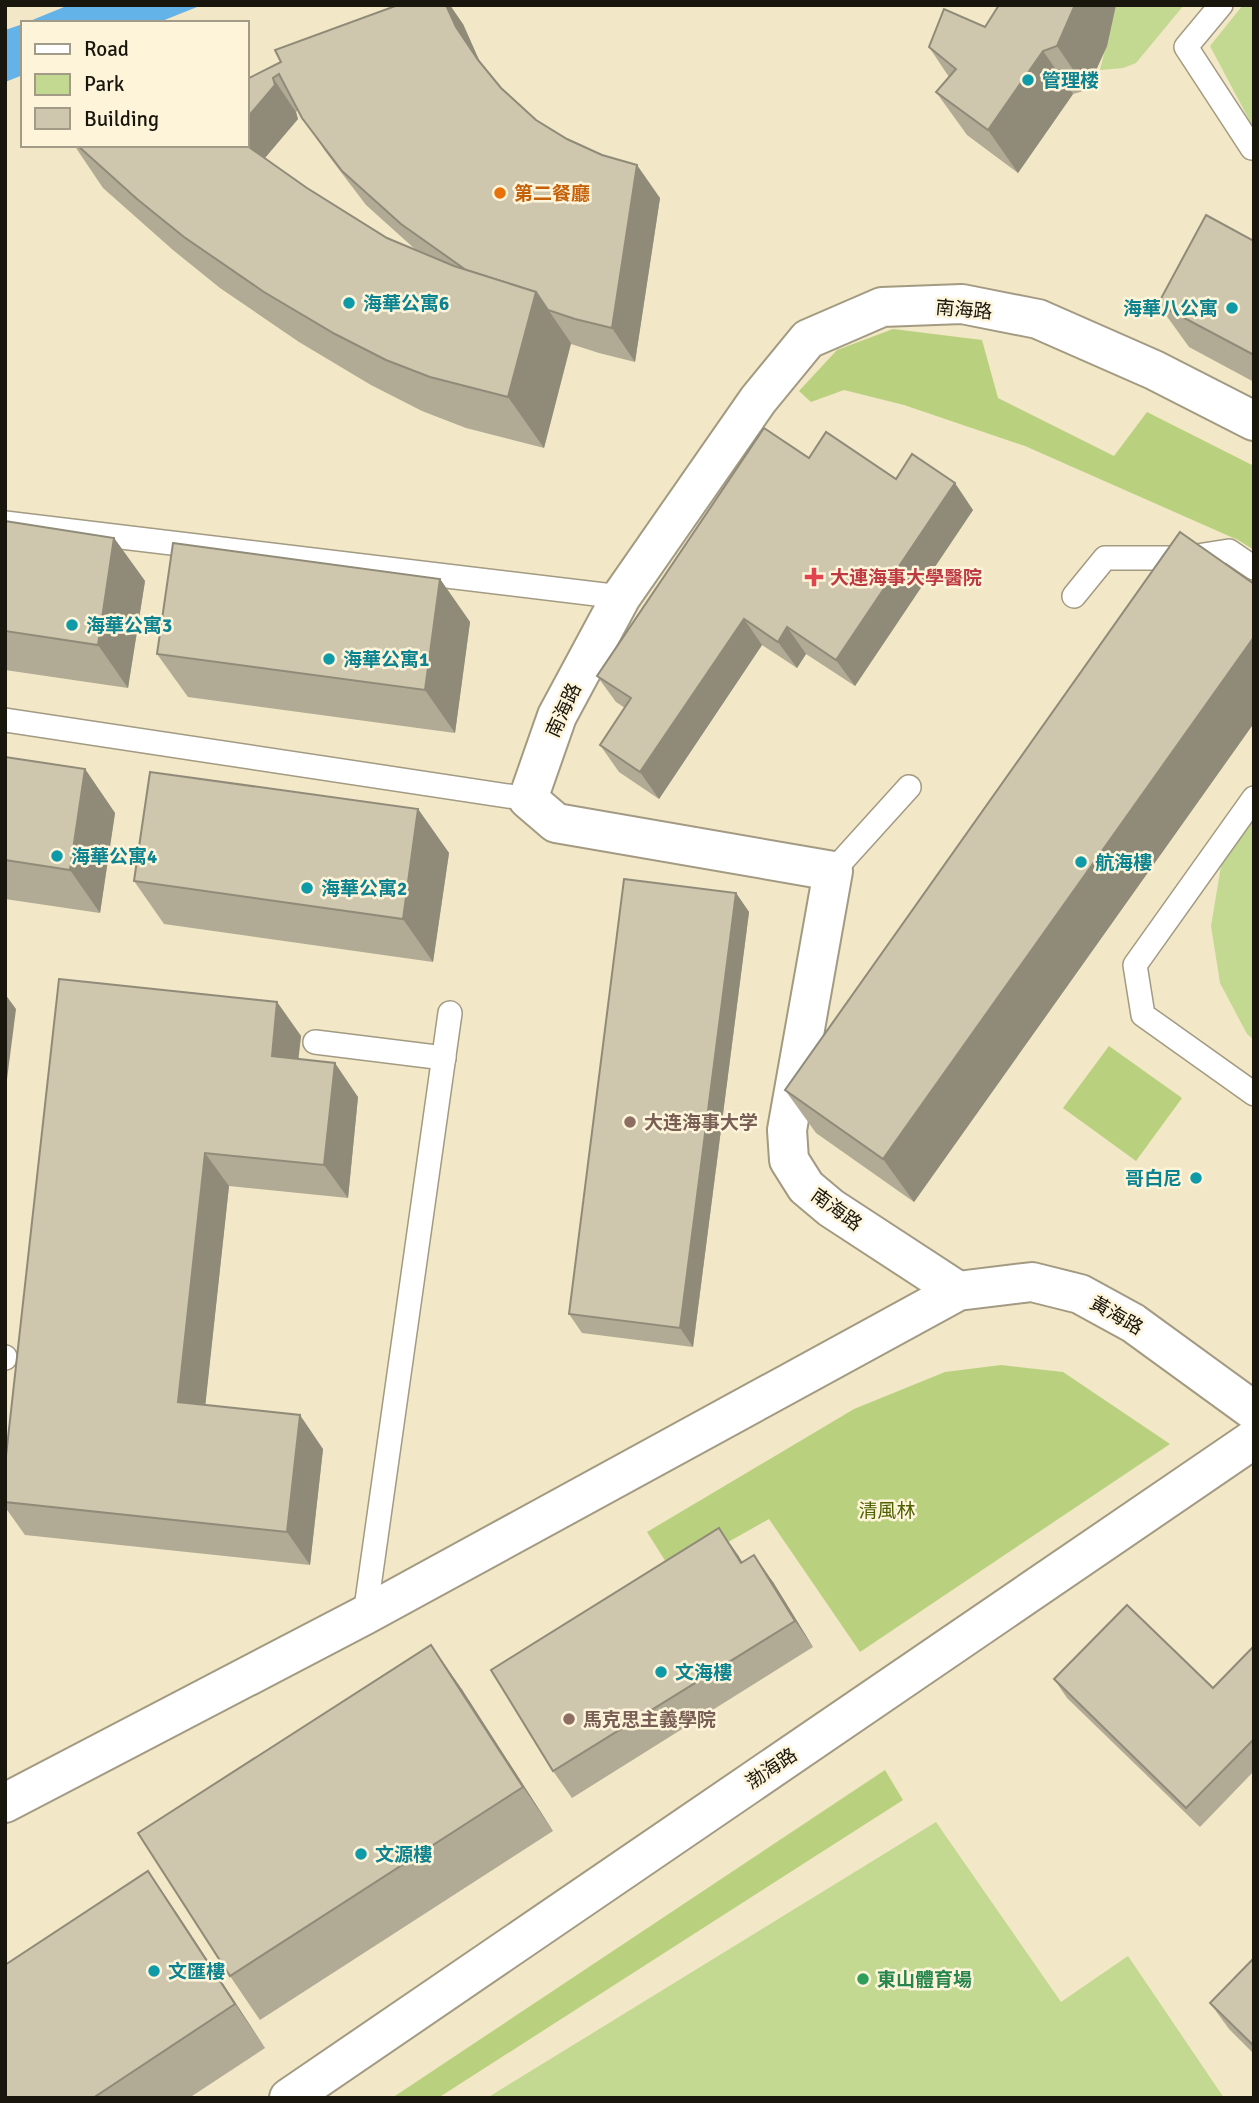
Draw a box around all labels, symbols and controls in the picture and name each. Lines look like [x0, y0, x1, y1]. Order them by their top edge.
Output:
legend [21, 21, 248, 147]
text: Road [84, 36, 129, 62]
place label: 管理楼 [1042, 69, 1099, 93]
text: Park [84, 71, 125, 97]
marker: 管理楼 [1020, 72, 1036, 88]
text: Building [84, 106, 159, 132]
place label: 第二餐廳 [514, 182, 590, 206]
marker: 第二餐廳 [492, 185, 508, 201]
place label: 海華公寓6 [363, 292, 449, 316]
marker: 海華公寓6 [341, 295, 357, 311]
street label: 南海路 [934, 296, 993, 324]
place label: 海華八公寓 [1123, 297, 1218, 321]
marker: 海華八公寓 [1224, 300, 1240, 316]
place label: 大連海事大學醫院 [830, 566, 982, 590]
marker: 大連海事大學醫院 [804, 567, 824, 587]
place label: 海華公寓3 [86, 614, 172, 638]
marker: 海華公寓3 [64, 617, 80, 633]
place label: 海華公寓1 [343, 648, 429, 672]
marker: 海華公寓1 [321, 651, 337, 667]
street label: 南海路 [541, 680, 587, 741]
place label: 海華公寓4 [71, 845, 157, 869]
marker: 海華公寓4 [49, 848, 65, 864]
place label: 航海樓 [1095, 851, 1152, 875]
marker: 航海樓 [1073, 854, 1089, 870]
place label: 海華公寓2 [321, 877, 407, 901]
marker: 海華公寓2 [299, 880, 315, 896]
place label: 大连海事大学 [644, 1111, 758, 1135]
marker: 大连海事大学 [622, 1114, 638, 1130]
place label: 哥白尼 [1125, 1167, 1182, 1191]
marker: 哥白尼 [1188, 1170, 1204, 1186]
street label: 南海路 [806, 1183, 867, 1236]
street label: 黃海路 [1086, 1291, 1147, 1341]
park label: 清風林 [858, 1499, 916, 1523]
place label: 文海樓 [675, 1661, 732, 1685]
marker: 文海樓 [653, 1664, 669, 1680]
place label: 馬克思主義學院 [583, 1708, 716, 1732]
marker: 馬克思主義學院 [561, 1711, 577, 1727]
street label: 渤海路 [741, 1743, 802, 1795]
place label: 文源樓 [375, 1843, 432, 1867]
marker: 文源樓 [353, 1846, 369, 1862]
place label: 文匯樓 [168, 1960, 225, 1984]
marker: 文匯樓 [146, 1963, 162, 1979]
place label: 東山體育場 [877, 1968, 972, 1992]
marker: 東山體育場 [855, 1971, 871, 1987]

